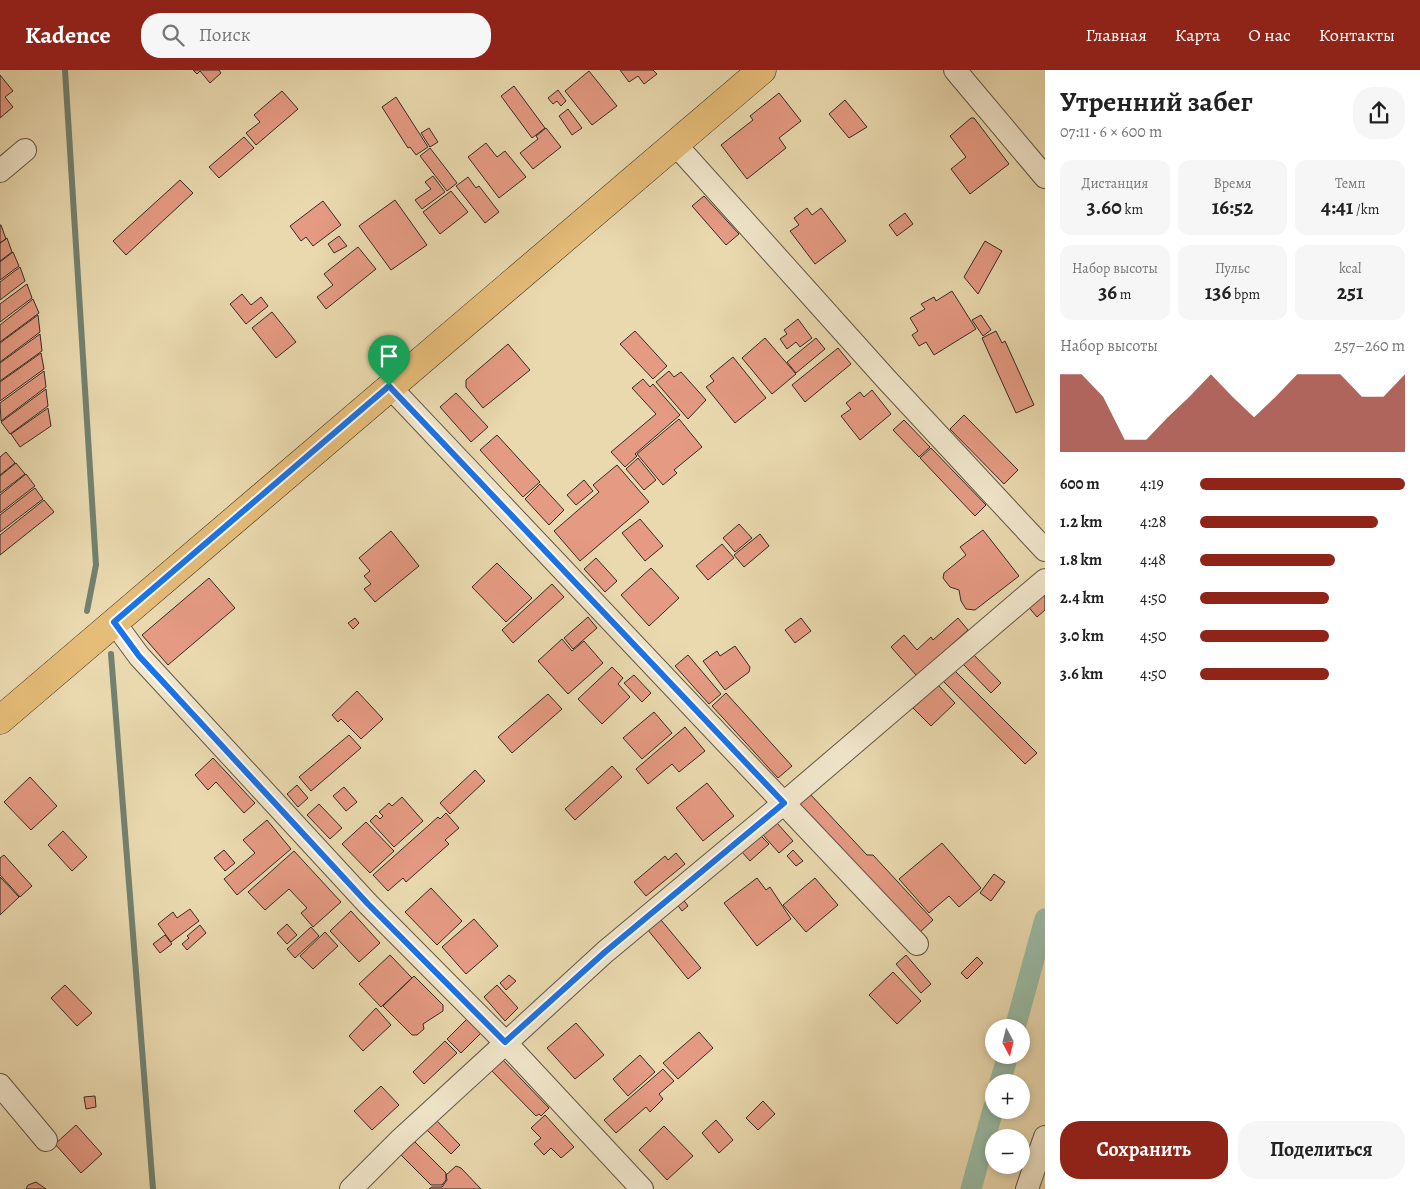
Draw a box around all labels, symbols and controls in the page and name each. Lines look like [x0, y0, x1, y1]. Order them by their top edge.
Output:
search box [141, 13, 491, 58]
text: Kadence [25, 19, 111, 51]
icon: search [159, 21, 187, 49]
text: Поиск [199, 22, 251, 48]
text: Главная [1086, 23, 1147, 47]
text: Карта [1175, 23, 1220, 47]
text: О нас [1248, 23, 1291, 47]
text: Контакты [1319, 23, 1395, 47]
text: Утренний забег [1060, 83, 1253, 121]
button: share [1353, 87, 1405, 139]
text: 07:11 · 6 × 600 m [1060, 121, 1162, 143]
text: Дистанция [1081, 174, 1148, 193]
text: Время [1213, 174, 1252, 193]
text: Темп [1335, 174, 1365, 193]
text: 3.60 [1087, 193, 1122, 221]
text: 16:52 [1212, 193, 1253, 221]
text: 4:41 [1321, 193, 1353, 221]
text: km [1122, 200, 1143, 219]
text: /km [1353, 200, 1379, 219]
text: Набор высоты [1072, 259, 1158, 278]
text: Пульс [1215, 259, 1250, 278]
text: kcal [1339, 259, 1361, 278]
text: 36 [1098, 278, 1117, 306]
text: 136 [1205, 278, 1231, 306]
text: 251 [1337, 278, 1363, 306]
text: m [1117, 285, 1131, 304]
text: bpm [1231, 285, 1260, 304]
pin [368, 335, 410, 386]
text: Набор высоты [1060, 335, 1158, 357]
text: 257–260 m [1334, 335, 1405, 357]
icon: arrive [375, 342, 403, 370]
text: 600 m [1060, 473, 1100, 495]
text: 4:19 [1140, 473, 1164, 495]
text: 1.2 km [1060, 511, 1102, 533]
text: 4:28 [1140, 511, 1166, 533]
text: 1.8 km [1060, 549, 1102, 571]
text: 4:48 [1140, 549, 1166, 571]
text: 2.4 km [1060, 587, 1104, 609]
text: 4:50 [1140, 587, 1166, 609]
text: 3.0 km [1060, 625, 1104, 647]
text: 4:50 [1140, 625, 1166, 647]
text: 3.6 km [1060, 663, 1103, 685]
text: 4:50 [1140, 663, 1166, 685]
north arrow [985, 1019, 1030, 1064]
map controls [985, 1019, 1030, 1174]
button: + [985, 1074, 1030, 1119]
button: Сохранить [1060, 1121, 1228, 1179]
button: Поделиться [1238, 1121, 1405, 1179]
button: − [985, 1129, 1030, 1174]

